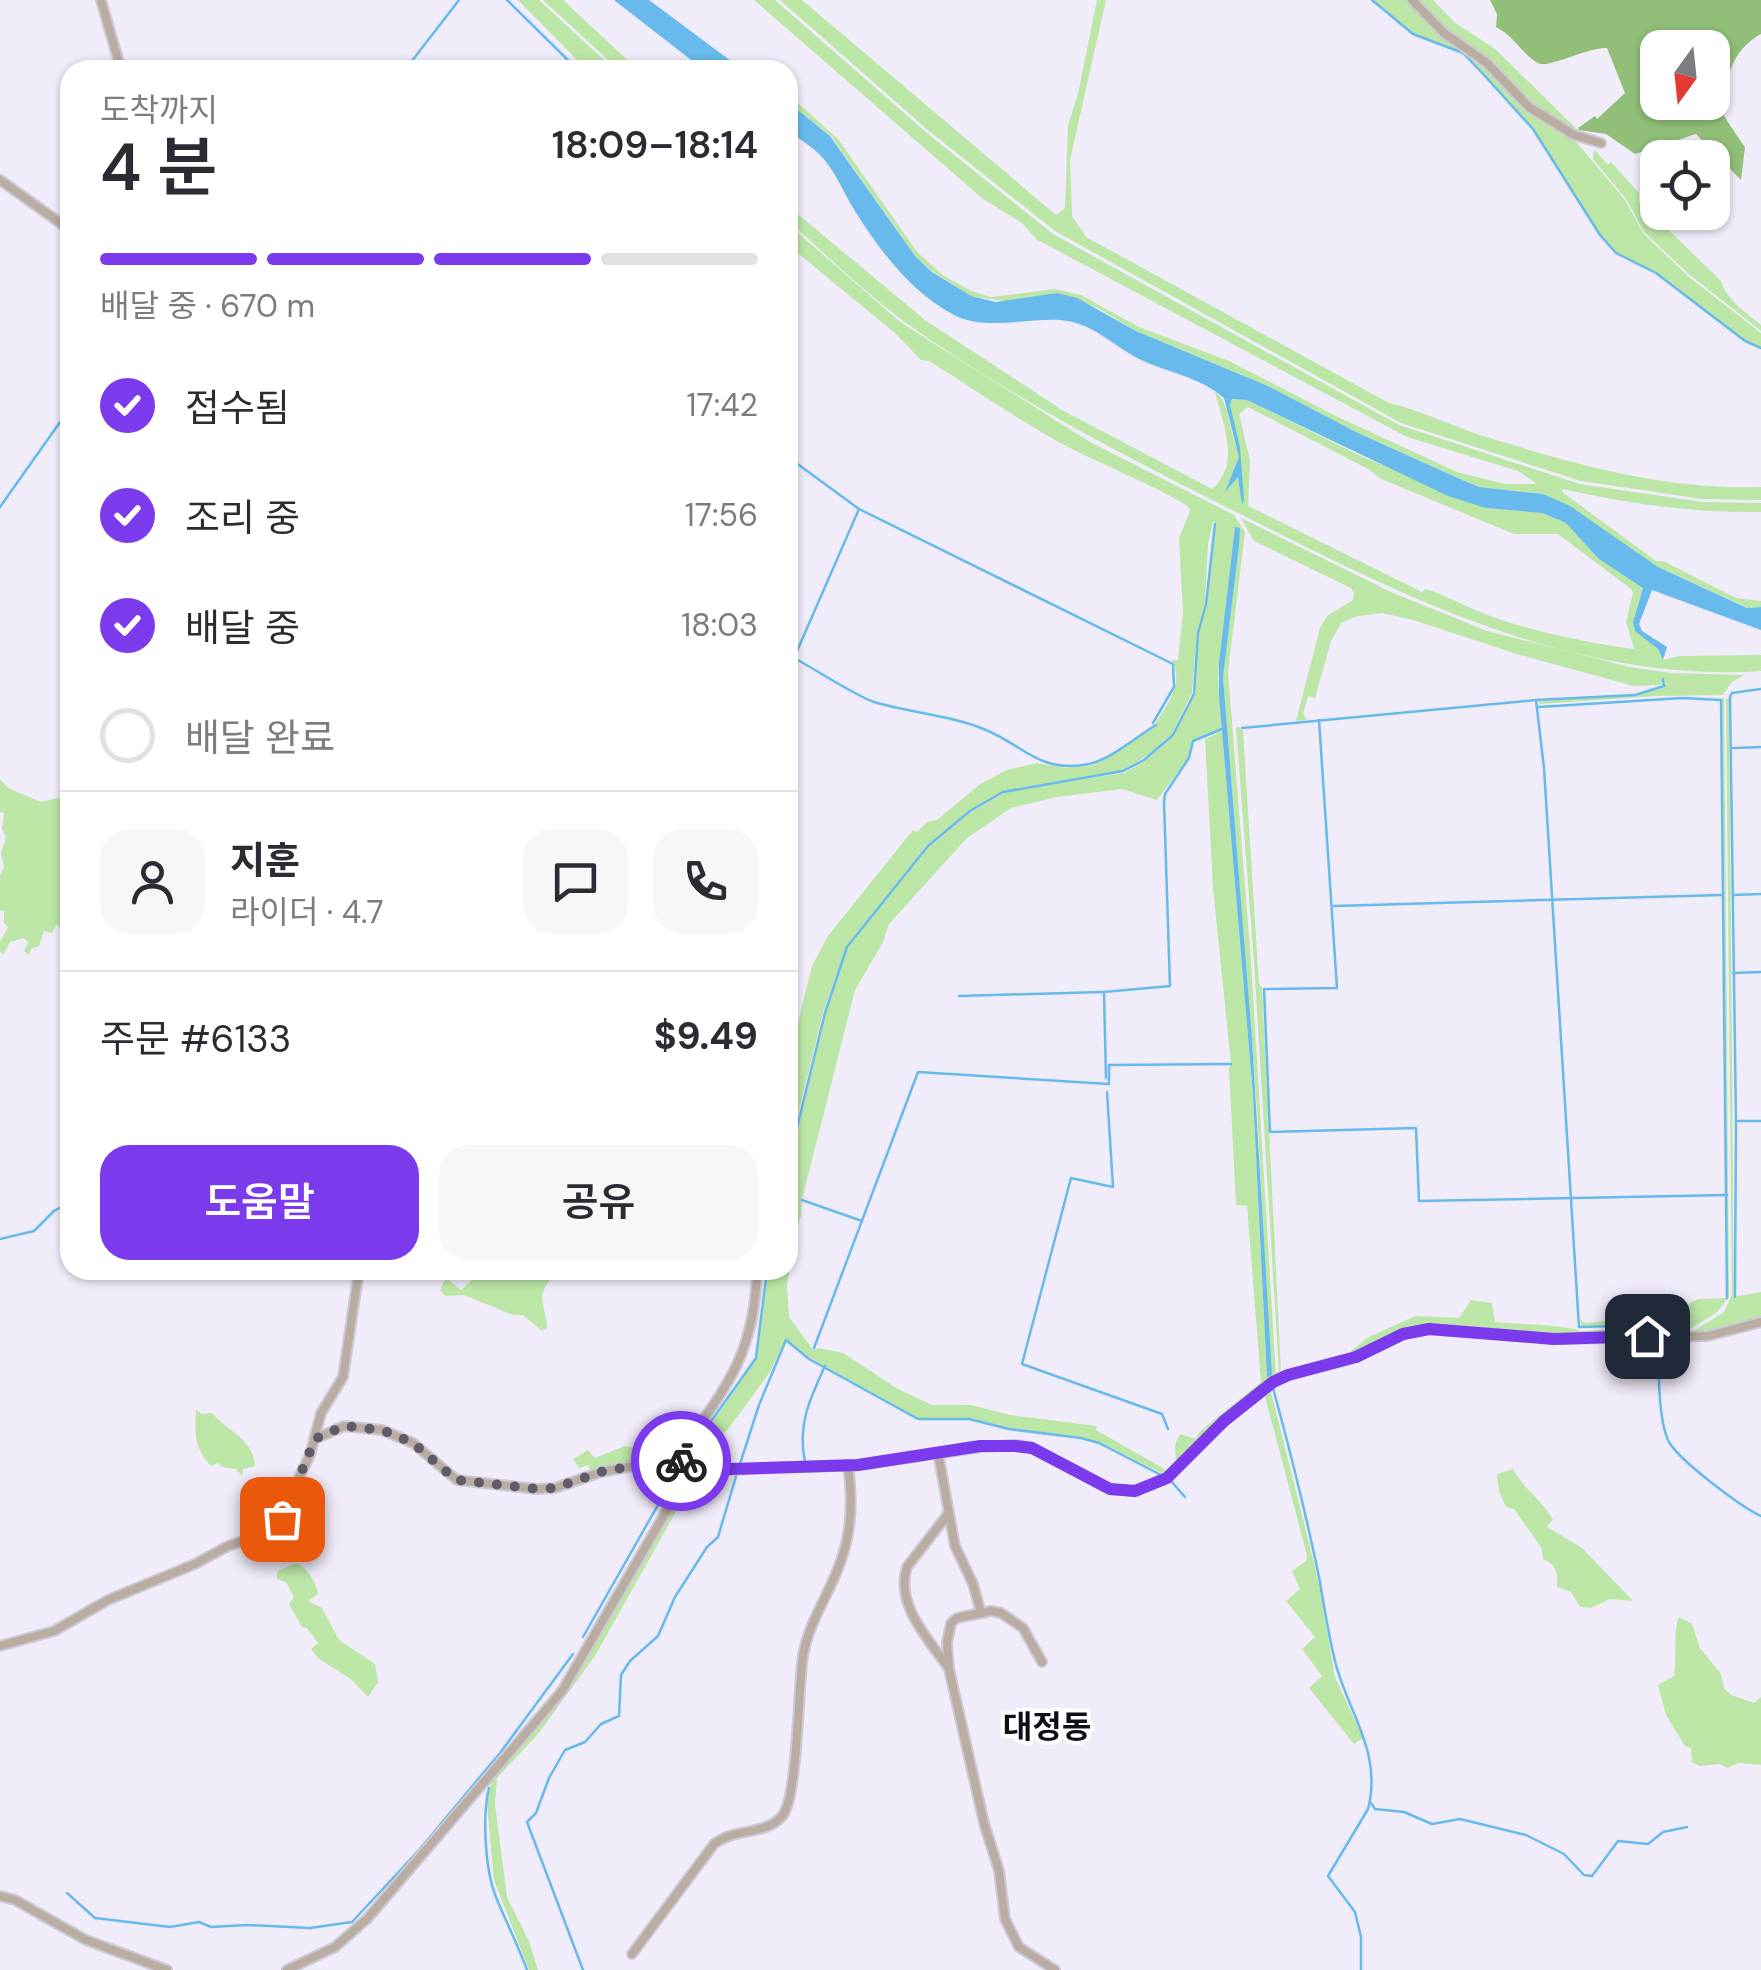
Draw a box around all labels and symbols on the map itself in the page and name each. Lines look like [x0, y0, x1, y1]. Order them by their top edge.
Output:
north arrow [1640, 30, 1730, 120]
pin [1605, 1294, 1690, 1379]
courier [631, 1411, 731, 1511]
pin [240, 1477, 325, 1562]
district label: 대정동 [1003, 1706, 1091, 1748]

